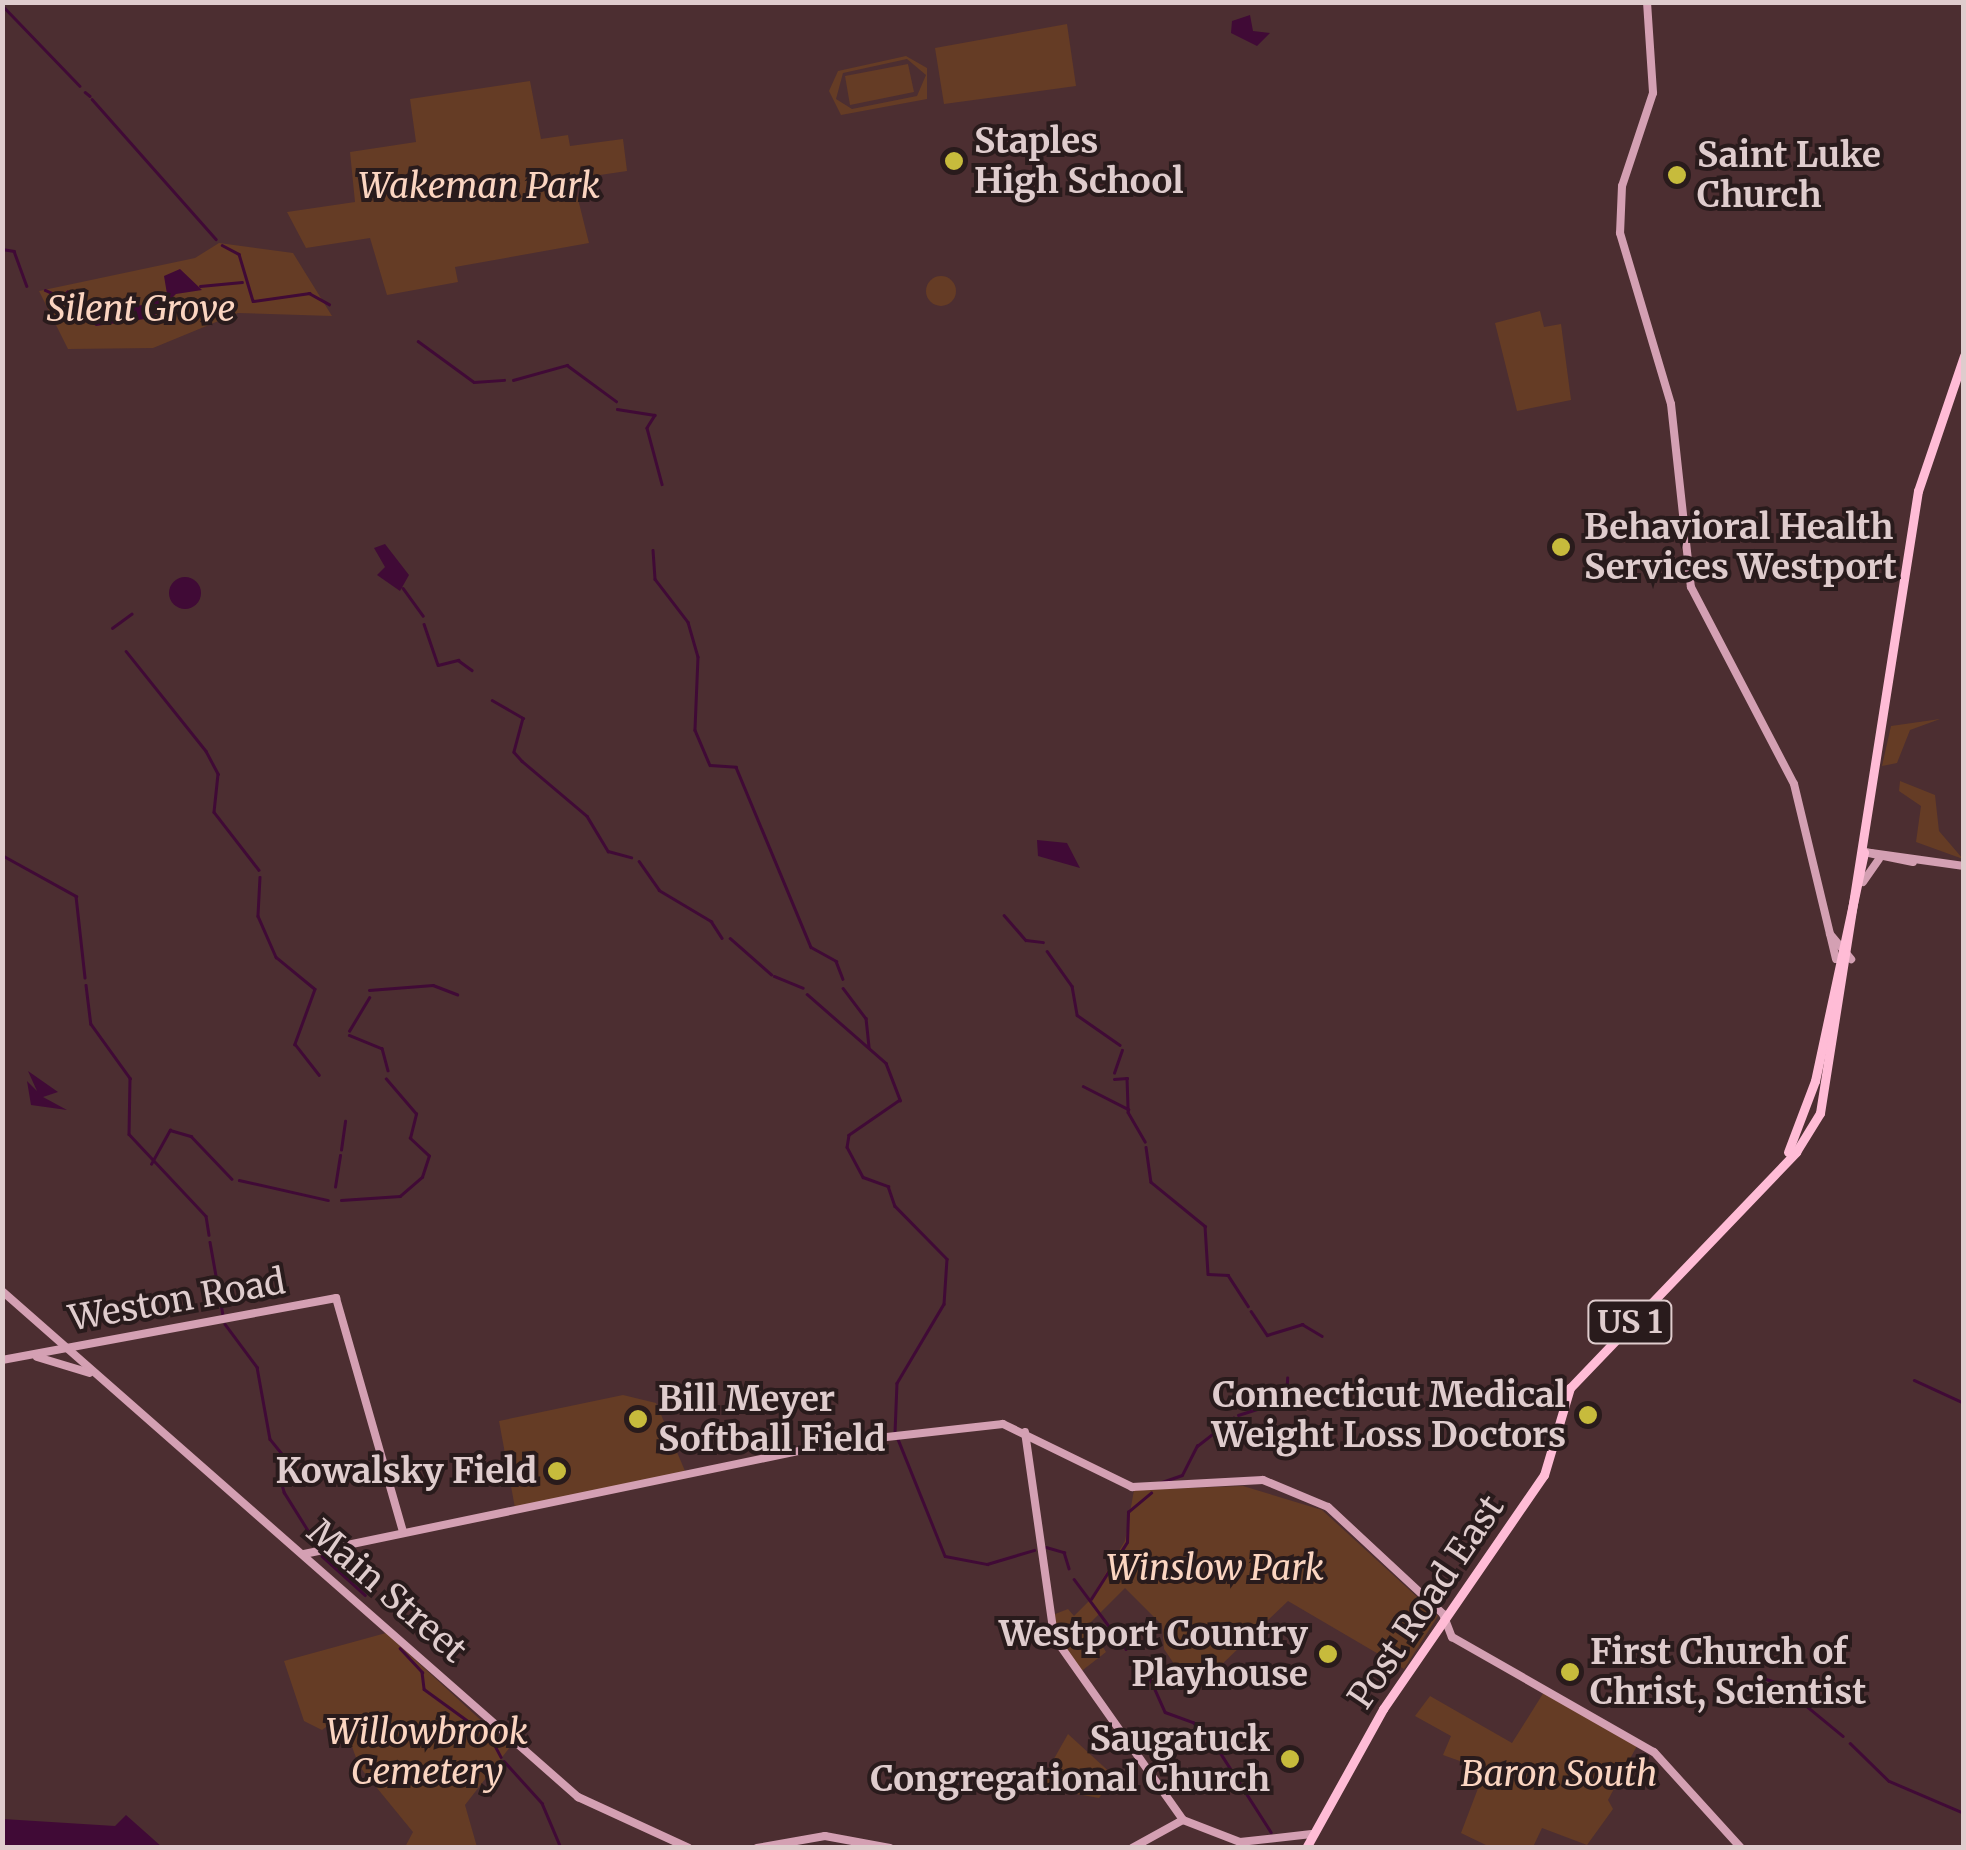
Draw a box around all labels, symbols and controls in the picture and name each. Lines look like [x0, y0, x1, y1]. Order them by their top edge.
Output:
place label: Staples High School [974, 120, 1184, 202]
place label: Saint Luke Church [1697, 134, 1881, 216]
marker: Staples High School [943, 150, 965, 172]
marker: Saint Luke Church [1666, 164, 1688, 186]
park label: Wakeman Park [358, 165, 600, 207]
park label: Silent Grove [47, 288, 235, 330]
place label: Behavioral Health Services Westport [1584, 506, 1897, 588]
marker: Behavioral Health Services Westport [1548, 534, 1574, 560]
street label: Weston Road [66, 1260, 288, 1340]
road number: US 1 [1585, 1295, 1675, 1349]
place label: Connecticut Medical Weight Loss Doctors [1212, 1374, 1566, 1456]
place label: Bill Meyer Softball Field [658, 1378, 886, 1460]
marker: Connecticut Medical Weight Loss Doctors [1575, 1402, 1601, 1428]
marker: Bill Meyer Softball Field [627, 1408, 649, 1430]
place label: Kowalsky Field [275, 1450, 537, 1492]
marker: Kowalsky Field [546, 1460, 568, 1482]
street label: Post Road East [1339, 1488, 1513, 1716]
street label: Main Street [299, 1511, 475, 1671]
park label: Winslow Park [1106, 1547, 1324, 1589]
place label: Westport Country Playhouse [999, 1613, 1308, 1695]
place label: First Church of Christ, Scientist [1590, 1631, 1866, 1713]
marker: Westport Country Playhouse [1317, 1643, 1339, 1665]
marker: First Church of Christ, Scientist [1559, 1661, 1581, 1683]
park label: Willowbrook Cemetery [326, 1711, 528, 1793]
place label: Saugatuck Congregational Church [871, 1718, 1270, 1800]
marker: Saugatuck Congregational Church [1279, 1748, 1301, 1770]
park label: Baron South [1461, 1753, 1657, 1795]

